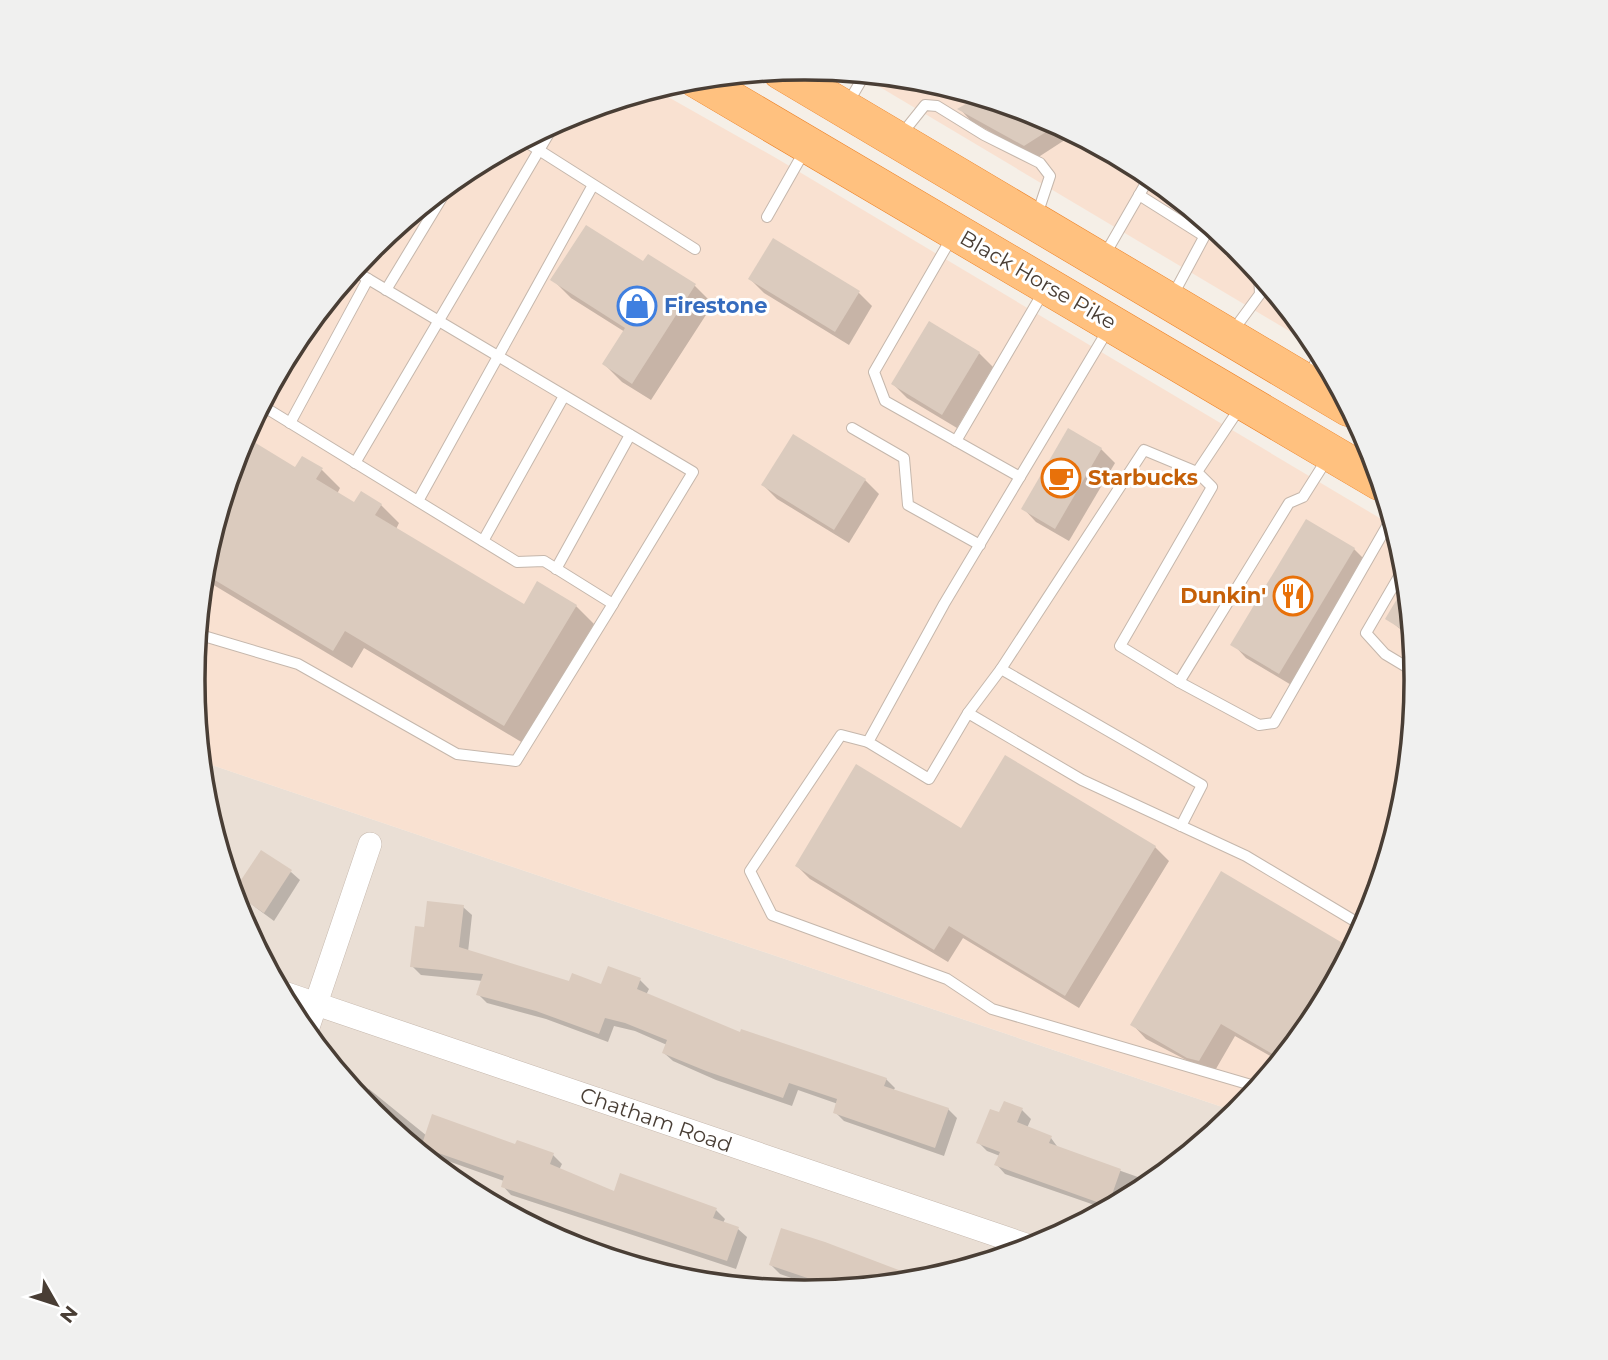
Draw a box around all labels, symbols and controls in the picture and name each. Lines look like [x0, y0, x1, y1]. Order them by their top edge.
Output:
street label: Black Horse Pike [956, 225, 1121, 334]
shop icon: Firestone [616, 285, 658, 327]
place label: Firestone [664, 293, 767, 318]
cafe icon: Starbucks [1040, 457, 1082, 499]
place label: Starbucks [1088, 465, 1198, 490]
restaurant icon: Dunkin' [1272, 575, 1314, 617]
place label: Dunkin' [1180, 583, 1266, 608]
street label: Chatham Road [577, 1082, 736, 1157]
north arrow [21, 1269, 91, 1339]
text: N [55, 1301, 83, 1328]

